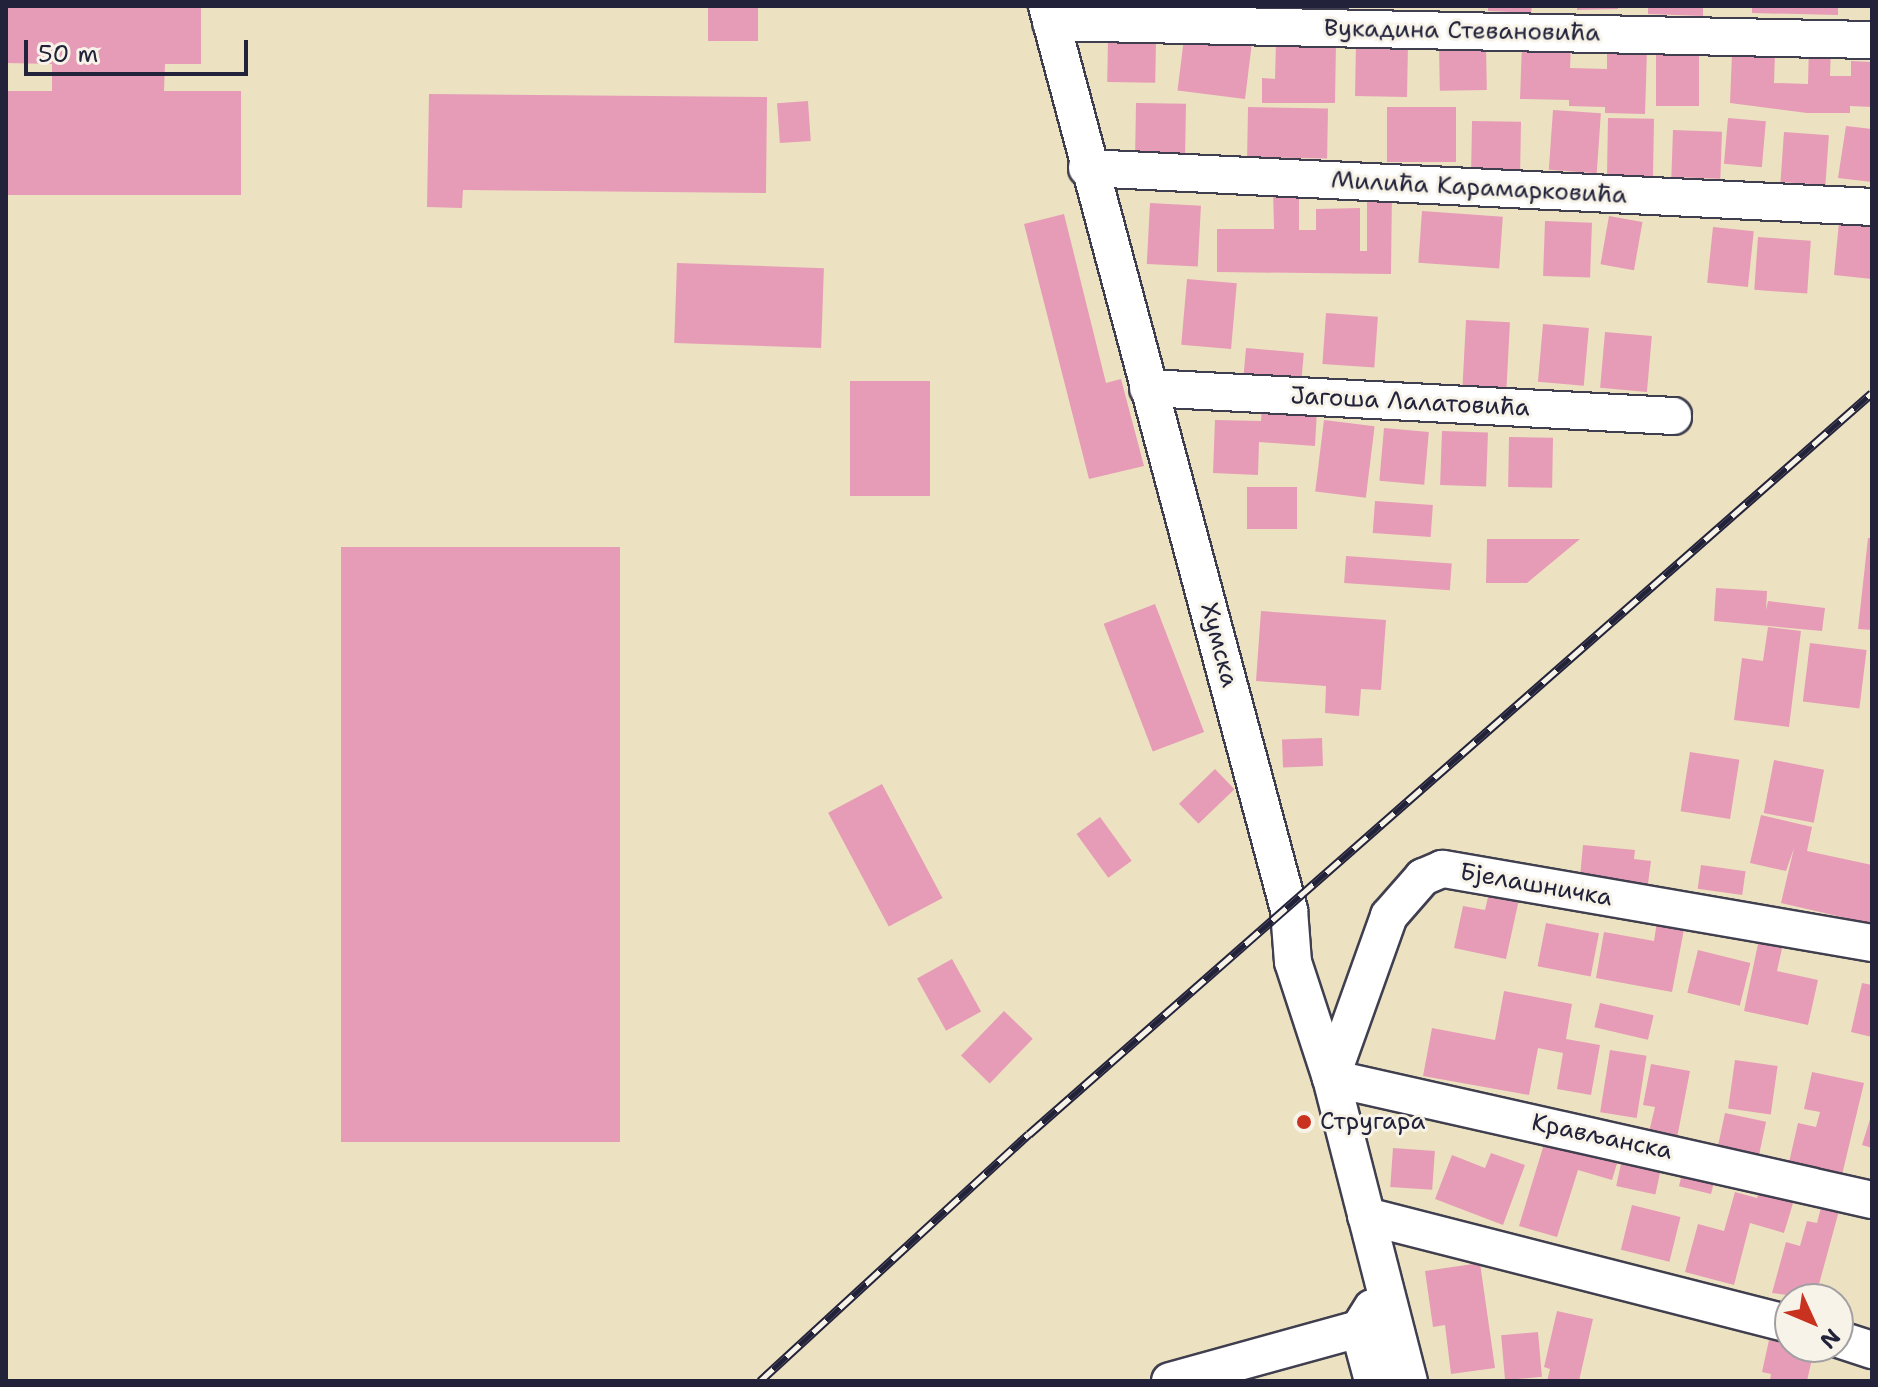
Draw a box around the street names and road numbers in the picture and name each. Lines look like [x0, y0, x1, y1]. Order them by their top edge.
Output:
street label: Вукадина Стевановића [1324, 14, 1600, 48]
street label: Милића Карамарковића [1330, 166, 1628, 210]
street label: Јагоша Лалатовића [1290, 381, 1530, 423]
street label: Хумска [1194, 600, 1244, 690]
street label: Бјелашничка [1458, 857, 1614, 913]
street label: Крављанска [1529, 1108, 1675, 1166]

